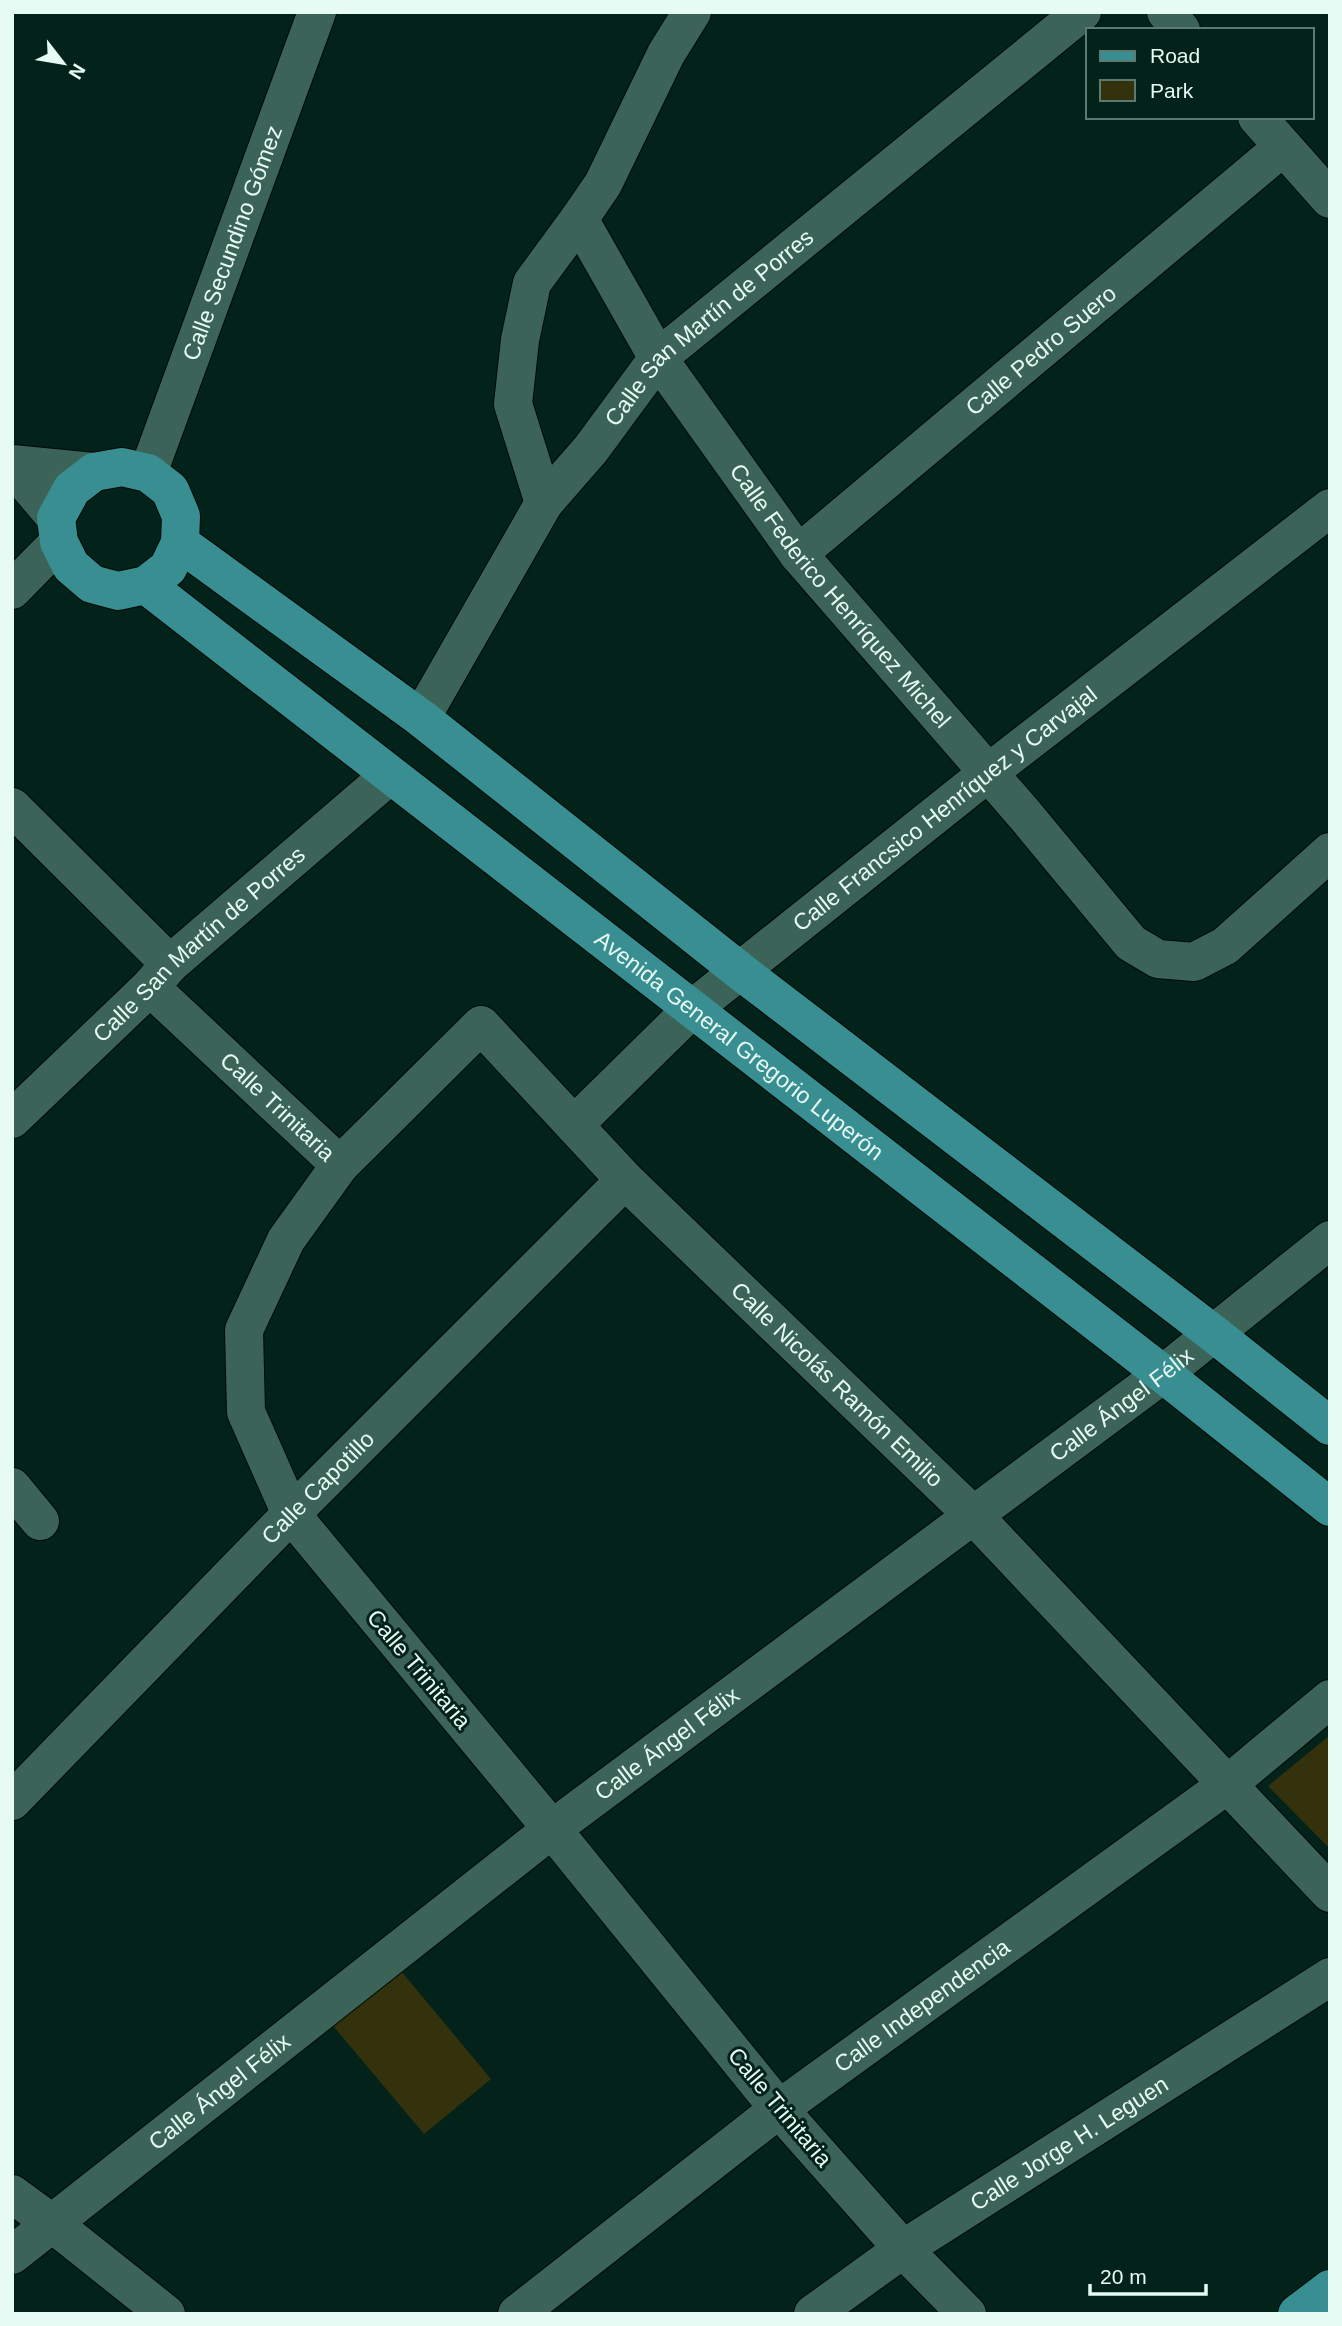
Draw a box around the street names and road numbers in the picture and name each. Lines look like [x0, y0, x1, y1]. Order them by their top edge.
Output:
street label: Calle Secundino Gómez [177, 122, 287, 364]
street label: Calle San Martín de Porres [599, 224, 818, 431]
street label: Calle Pedro Suero [960, 280, 1121, 421]
street label: Calle Federico Henríquez Michel [725, 459, 956, 733]
street label: Calle Francsico Henríquez y Carvajal [788, 681, 1102, 937]
street label: Calle San Martín de Porres [88, 841, 310, 1047]
street label: Avenida General Gregorio Luperón [590, 925, 889, 1165]
street label: Calle Trinitaria [215, 1047, 340, 1167]
street label: Calle Nicolás Ramón Emilio [726, 1277, 949, 1492]
street label: Calle Ángel Félix [1045, 1342, 1199, 1467]
street label: Calle Capotillo [256, 1426, 379, 1549]
street label: Calle Trinitaria [362, 1604, 476, 1734]
street label: Calle Ángel Félix [590, 1681, 744, 1805]
street label: Calle Independencia [829, 1933, 1015, 2078]
street label: Calle Ángel Félix [143, 2027, 296, 2155]
street label: Calle Trinitaria [723, 2042, 837, 2172]
street label: Calle Jorge H. Leguen [966, 2071, 1173, 2216]

